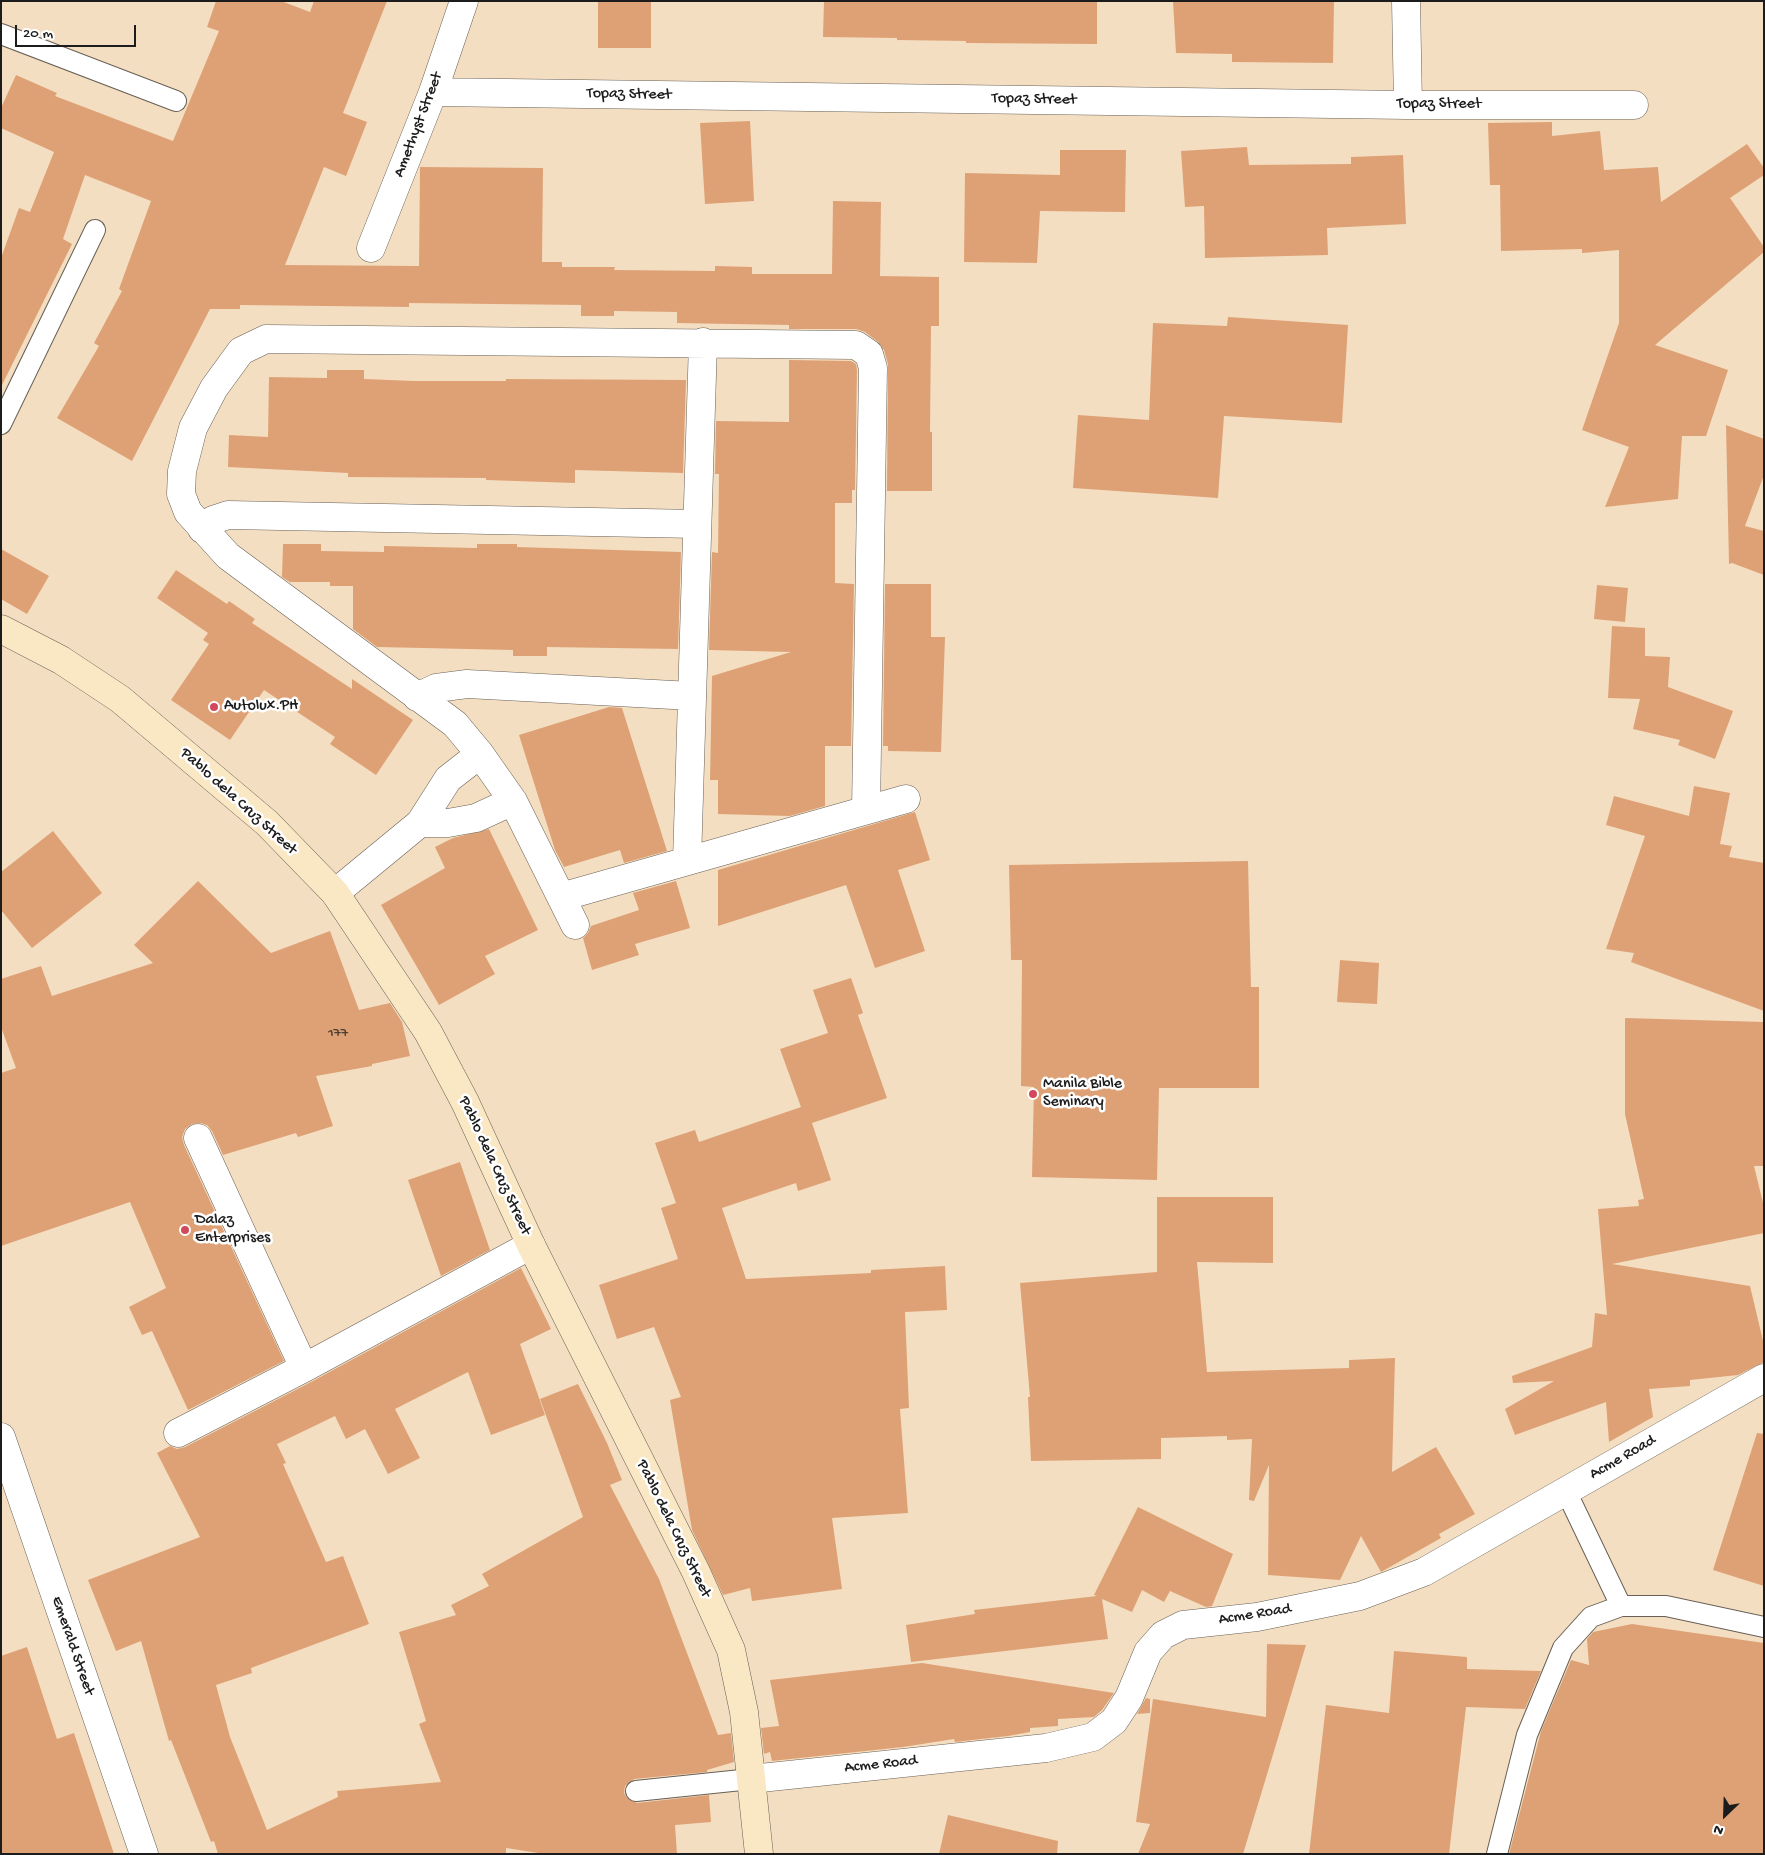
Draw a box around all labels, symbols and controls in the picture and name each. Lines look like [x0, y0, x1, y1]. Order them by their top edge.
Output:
scale bar [18, 15, 139, 47]
text: 20 m [23, 25, 53, 43]
street label: Amethyst Street [390, 70, 448, 180]
street label: Topaz Street [586, 85, 672, 105]
street label: Topaz Street [991, 90, 1077, 110]
street label: Topaz Street [1397, 95, 1481, 115]
place label: Autolux.PH [224, 697, 298, 717]
marker: Autolux.PH [208, 701, 220, 713]
street label: Pablo dela Cruz Street [175, 744, 301, 860]
house number: 177 [328, 1026, 348, 1042]
place label: Manila Bible Seminary [1043, 1075, 1122, 1113]
marker: Manila Bible Seminary [1027, 1088, 1039, 1100]
street label: Pablo dela Cruz Street [453, 1094, 535, 1238]
place label: Dalaz Enterprises [195, 1211, 270, 1249]
marker: Dalaz Enterprises [179, 1224, 191, 1236]
street label: Acme Road [1586, 1431, 1660, 1485]
street label: Pablo dela Cruz Street [631, 1457, 715, 1601]
street label: Emerald Street [46, 1594, 98, 1698]
street label: Acme Road [1217, 1600, 1293, 1630]
street label: Acme Road [844, 1752, 918, 1778]
north arrow [1700, 1790, 1750, 1840]
text: N [1711, 1820, 1726, 1839]

